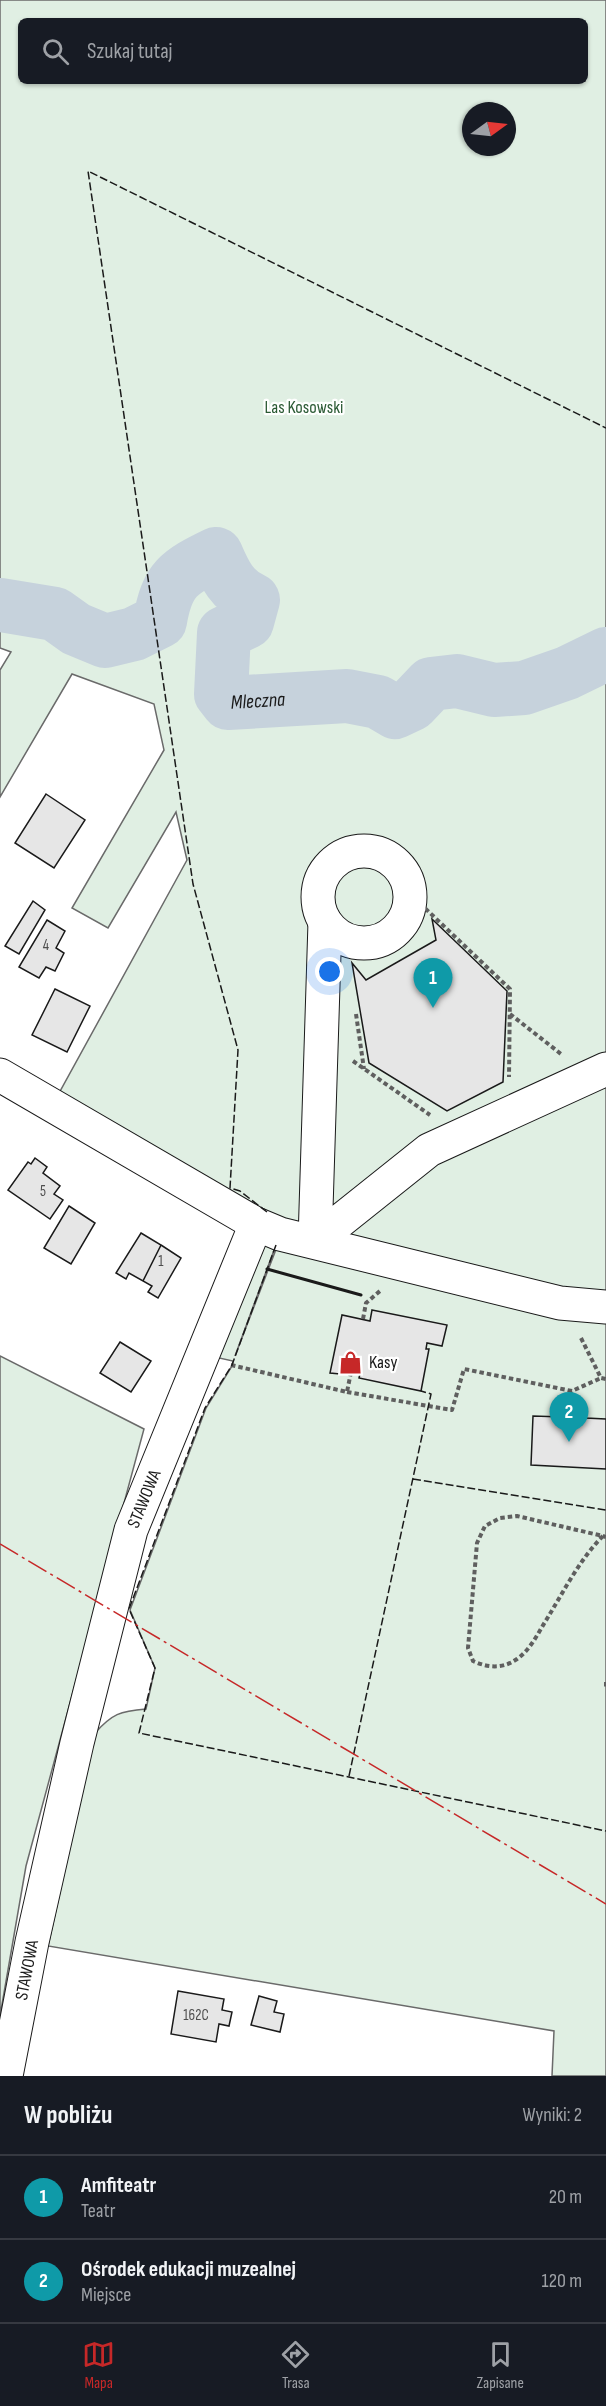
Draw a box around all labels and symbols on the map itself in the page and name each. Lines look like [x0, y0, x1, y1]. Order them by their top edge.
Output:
north arrow [462, 102, 516, 156]
park label: Las Kosowski [265, 397, 343, 418]
water label: Mleczna [230, 688, 286, 715]
house number: 4 [43, 936, 49, 955]
your location [315, 957, 344, 986]
pin: 1 [414, 958, 452, 1008]
house number: 5 [40, 1182, 46, 1201]
house number: 1 [158, 1252, 164, 1271]
shop icon: Kasy [338, 1349, 364, 1375]
place label: Kasy [369, 1352, 397, 1373]
pin: 2 [550, 1392, 588, 1442]
street label: STAWOWA [123, 1466, 165, 1531]
street label: STAWOWA [10, 1938, 43, 2002]
house number: 162C [183, 2006, 209, 2025]

